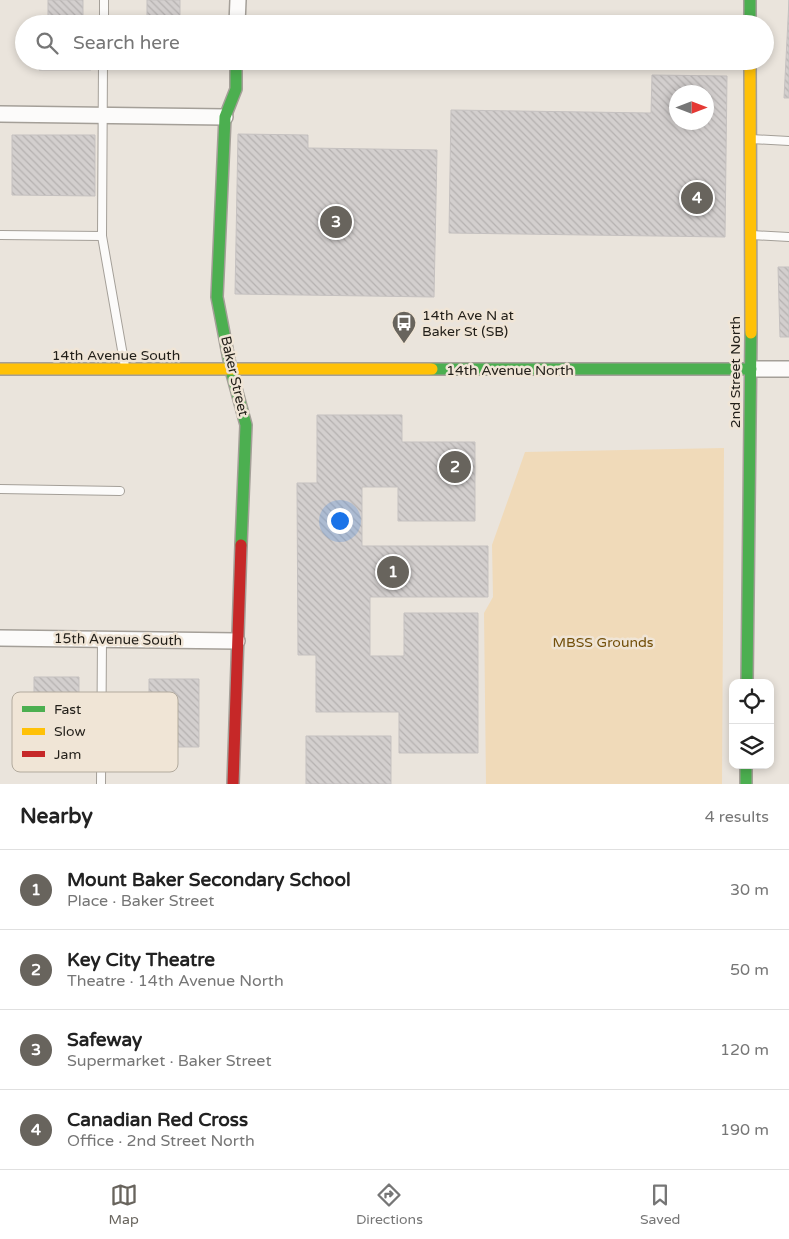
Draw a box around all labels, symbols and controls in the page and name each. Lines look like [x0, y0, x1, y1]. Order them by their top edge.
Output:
search box [15, 15, 774, 70]
icon: search [33, 29, 61, 57]
text: Search here [73, 32, 180, 54]
north arrow [669, 85, 714, 130]
pin: 4 [681, 179, 713, 217]
pin: 3 [320, 203, 352, 241]
place label: 14th Ave N at Baker St (SB) [422, 307, 515, 340]
bus stop icon: 14th Ave N at Baker St (SB) [391, 310, 417, 344]
street label: 2nd Street North [727, 316, 744, 428]
street label: Baker Street [217, 334, 252, 419]
street label: 14th Avenue South [52, 347, 180, 364]
street label: 14th Avenue North [446, 362, 574, 379]
pin: 2 [439, 448, 471, 486]
your location [327, 508, 353, 534]
pin: 1 [377, 553, 409, 591]
street label: 15th Avenue South [54, 630, 182, 649]
park label: MBSS Grounds [553, 634, 654, 651]
map controls [729, 679, 774, 769]
button: locate [729, 679, 774, 724]
legend [12, 692, 178, 772]
text: Fast [54, 701, 82, 718]
text: Slow [54, 723, 86, 740]
button: layers [729, 724, 774, 769]
text: Jam [54, 746, 81, 763]
text: Nearby [20, 804, 93, 829]
text: 4 results [705, 807, 769, 827]
text: Mount Baker Secondary School [67, 869, 351, 891]
text: 1 [31, 880, 41, 900]
text: 30 m [730, 880, 769, 900]
text: Place · Baker Street [67, 891, 214, 911]
text: Key City Theatre [67, 949, 215, 971]
text: 2 [31, 960, 41, 980]
text: 50 m [730, 960, 769, 980]
text: Theatre · 14th Avenue North [67, 971, 284, 991]
text: Safeway [67, 1029, 142, 1051]
text: 3 [31, 1040, 41, 1060]
text: 120 m [720, 1040, 769, 1060]
text: Supermarket · Baker Street [67, 1051, 272, 1071]
text: Canadian Red Cross [67, 1109, 248, 1131]
text: 4 [31, 1120, 41, 1140]
text: 190 m [720, 1120, 769, 1140]
text: Office · 2nd Street North [67, 1131, 255, 1151]
tab: Map [109, 1181, 139, 1228]
tab: Directions [356, 1181, 423, 1228]
tab: Saved [640, 1181, 680, 1228]

